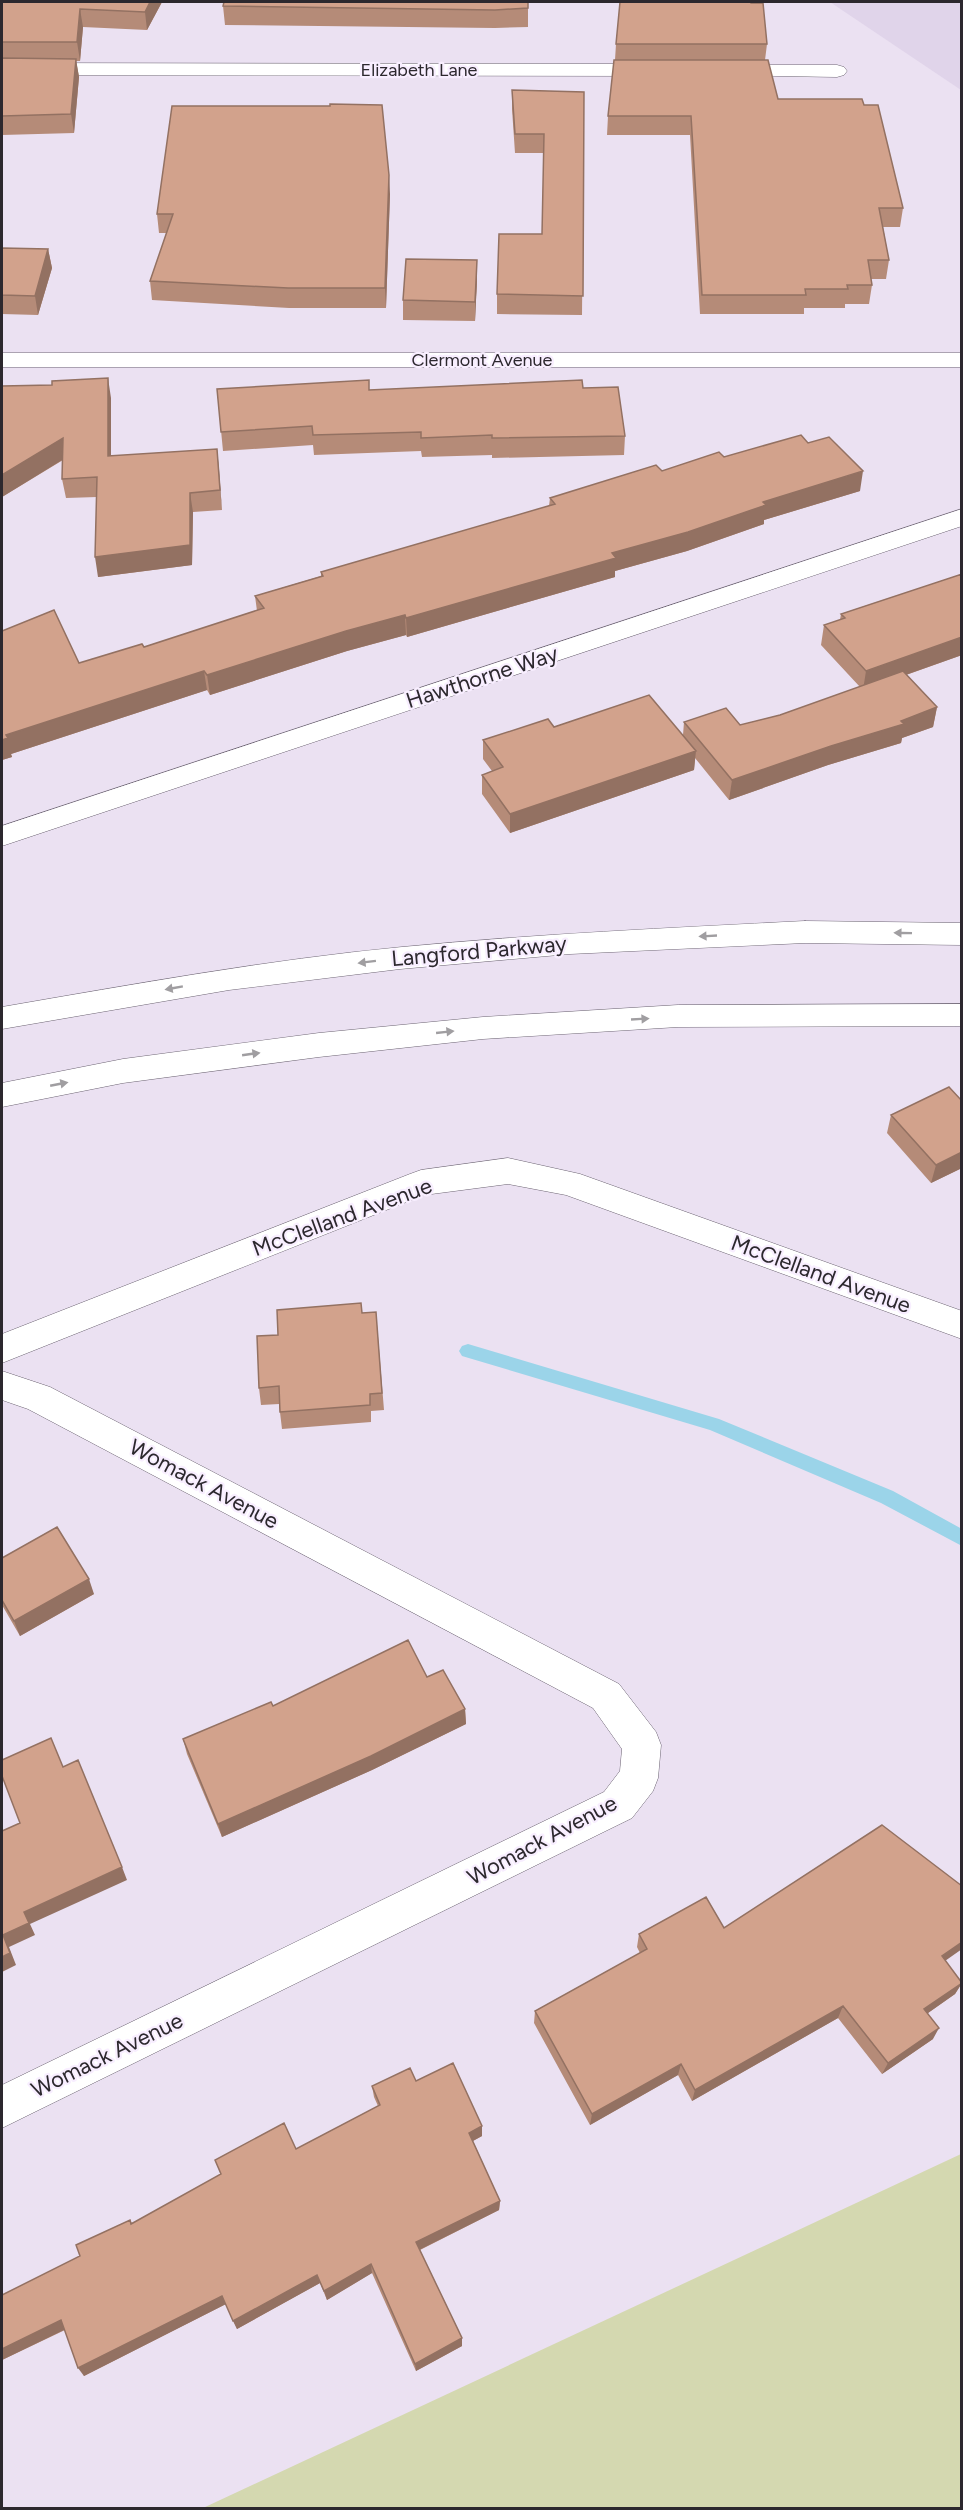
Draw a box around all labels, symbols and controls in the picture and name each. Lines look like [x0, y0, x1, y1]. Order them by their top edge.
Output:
street label: Elizabeth Lane [361, 59, 478, 81]
street label: Clermont Avenue [412, 349, 553, 371]
street label: Hawthorne Way [403, 640, 562, 714]
one-way arrow [894, 928, 913, 938]
street label: Langford Parkway [390, 930, 568, 972]
one-way arrow [699, 932, 718, 941]
one-way arrow [358, 957, 377, 967]
one-way arrow [164, 984, 183, 993]
one-way arrow [630, 1014, 649, 1023]
one-way arrow [436, 1027, 455, 1036]
one-way arrow [242, 1049, 261, 1058]
one-way arrow [50, 1079, 69, 1088]
street label: McClelland Avenue [249, 1172, 435, 1262]
street label: McClelland Avenue [728, 1229, 914, 1319]
street label: Womack Avenue [125, 1433, 283, 1535]
street label: Womack Avenue [463, 1789, 621, 1891]
street label: Womack Avenue [27, 2007, 187, 2103]

